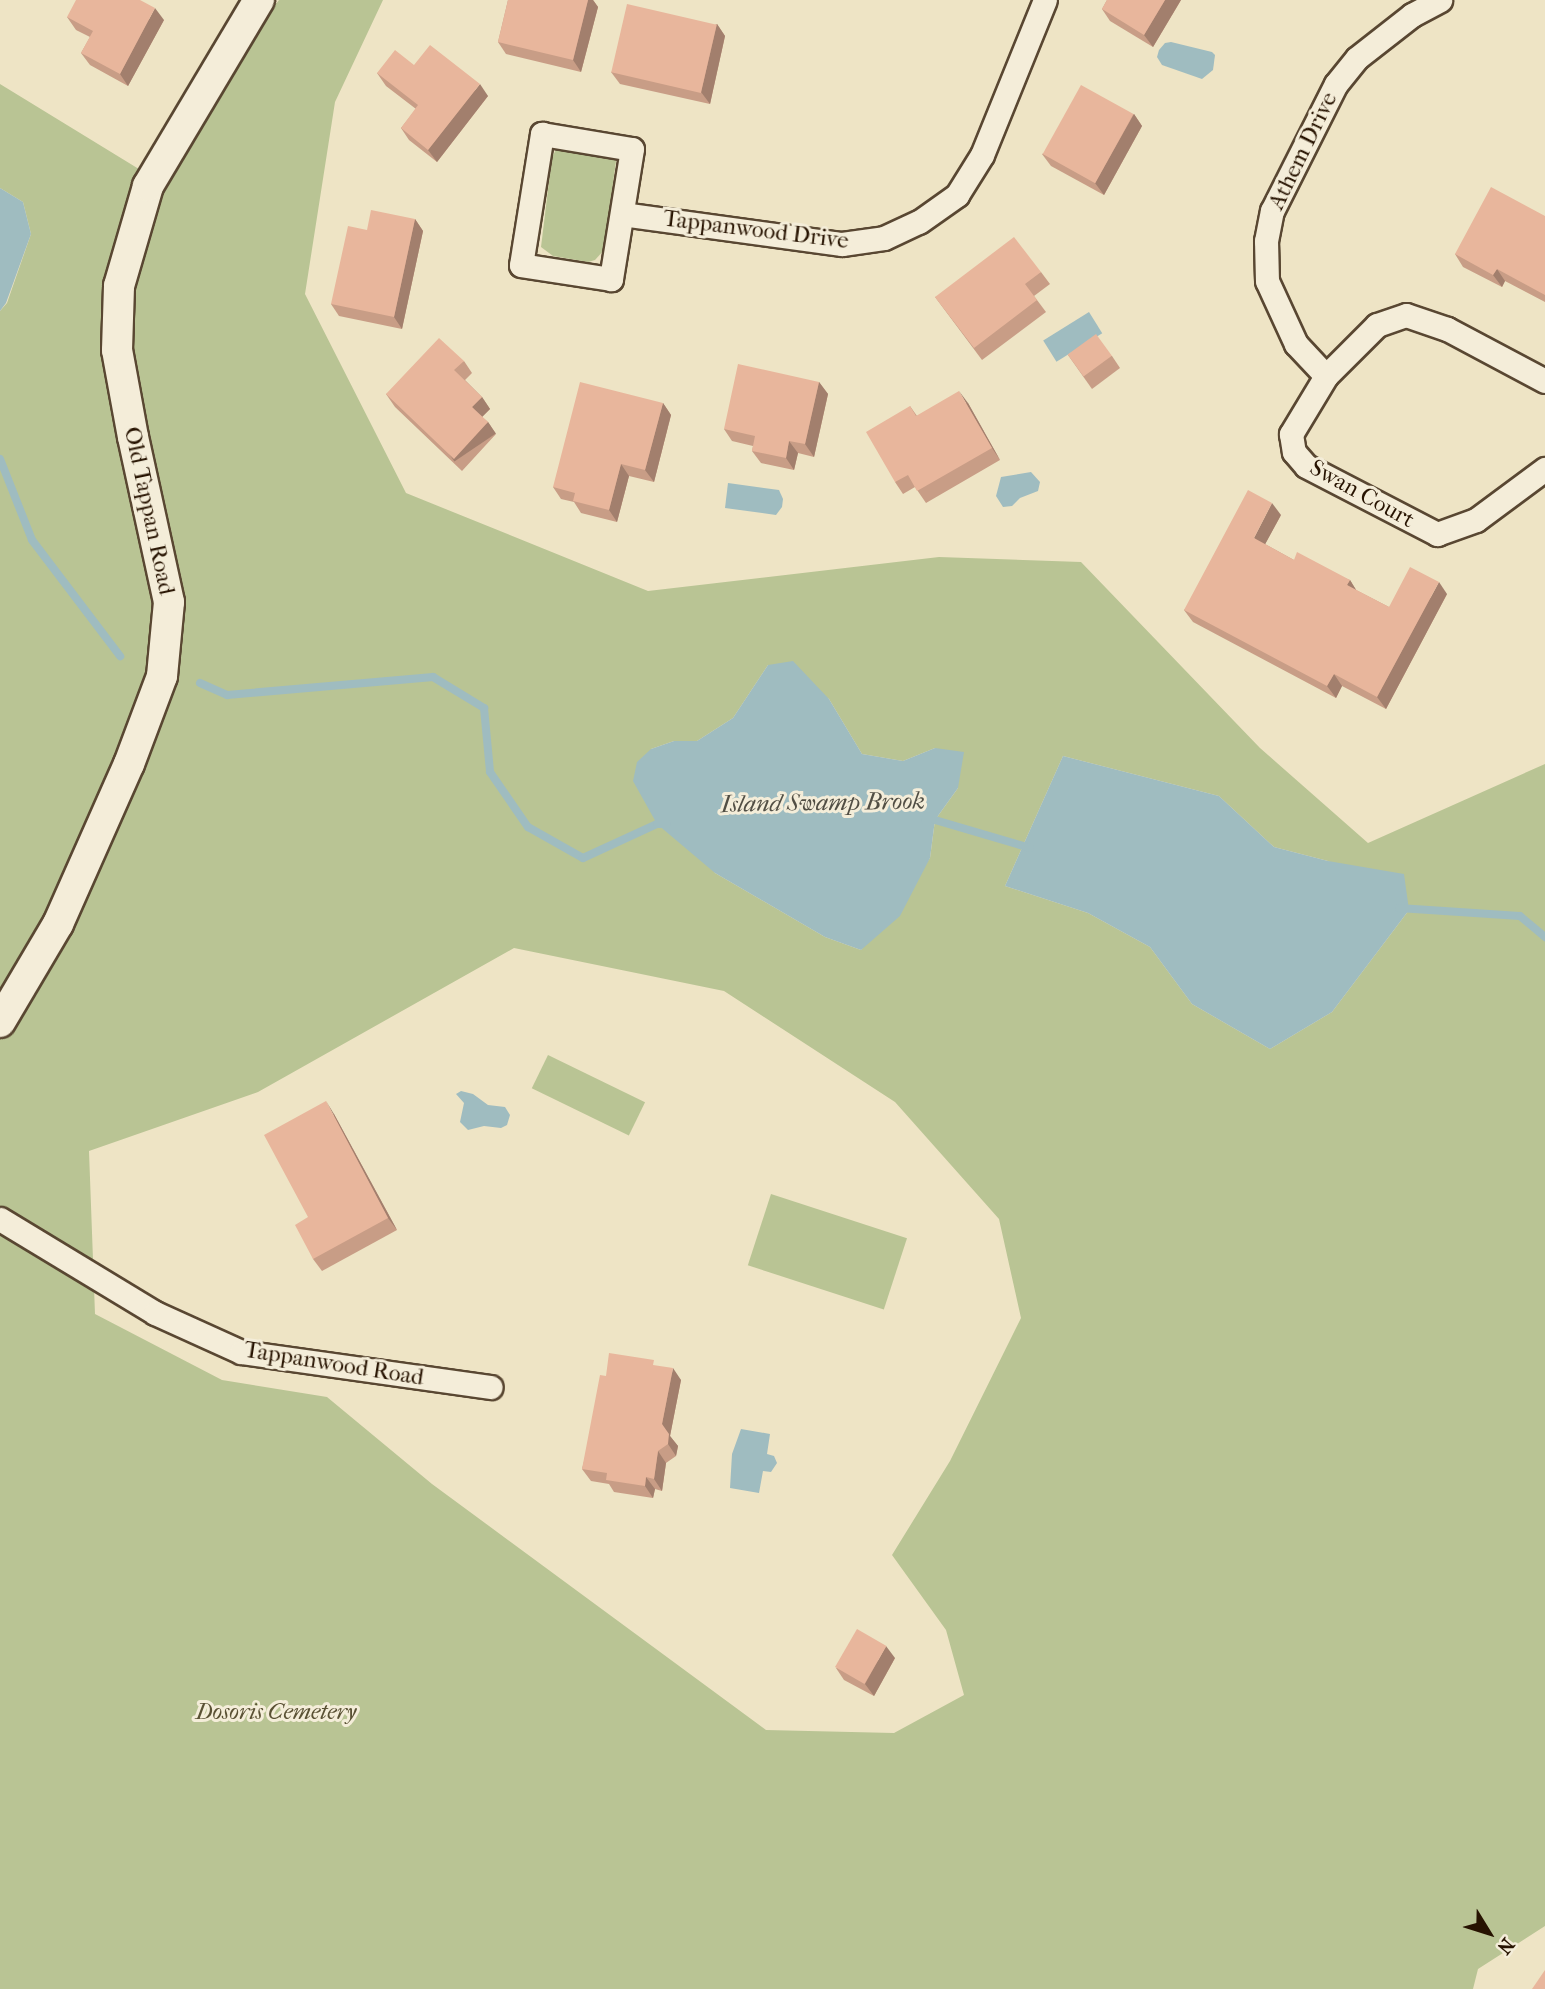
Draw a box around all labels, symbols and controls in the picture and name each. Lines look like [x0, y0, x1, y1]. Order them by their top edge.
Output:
street label: Athem Drive [1263, 88, 1343, 214]
street label: Tappanwood Drive [662, 205, 850, 255]
street label: Old Tappan Road [118, 424, 180, 598]
street label: Swan Court [1305, 454, 1419, 534]
water label: Island Swamp Brook [721, 787, 925, 819]
street label: Tappanwood Road [242, 1336, 426, 1392]
park label: Dosoris Cemetery [196, 1698, 356, 1726]
north arrow [1454, 1898, 1524, 1968]
text: N [1492, 1933, 1519, 1958]

